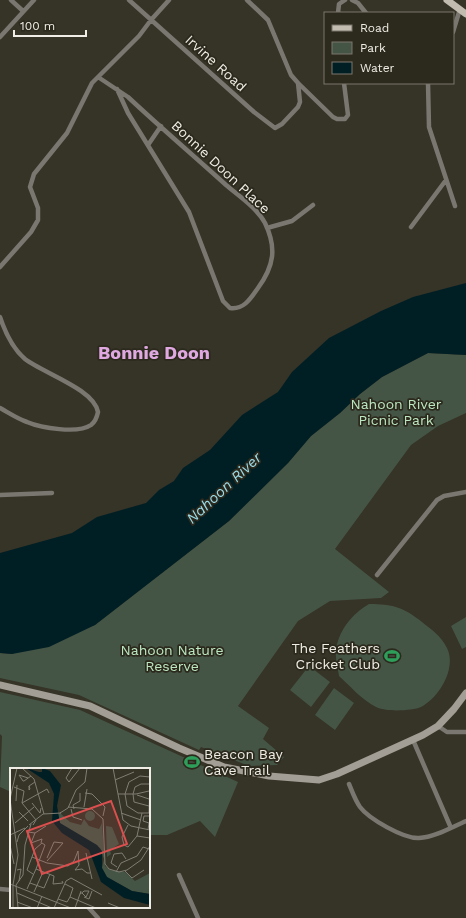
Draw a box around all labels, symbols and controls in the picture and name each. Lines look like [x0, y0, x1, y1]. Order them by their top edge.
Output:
scale bar [14, 12, 86, 38]
legend [324, 12, 454, 84]
text: 100 m [20, 19, 55, 33]
text: Road [360, 21, 389, 35]
street label: Irvine Road [182, 31, 250, 95]
text: Park [360, 41, 386, 55]
text: Water [360, 61, 395, 75]
street label: Bonnie Doon Place [169, 117, 273, 217]
district label: Bonnie Doon [98, 342, 210, 363]
park label: Nahoon River Picnic Park [350, 396, 442, 428]
water label: Nahoon River [183, 448, 266, 527]
place label: The Feathers Cricket Club [291, 640, 380, 672]
park label: Nahoon Nature Reserve [121, 642, 223, 674]
sports icon: The Feathers Cricket Club [383, 647, 401, 665]
place label: Beacon Bay Cave Trail [204, 746, 283, 778]
sports icon: Beacon Bay Cave Trail [183, 753, 201, 771]
inset map [10, 768, 150, 908]

